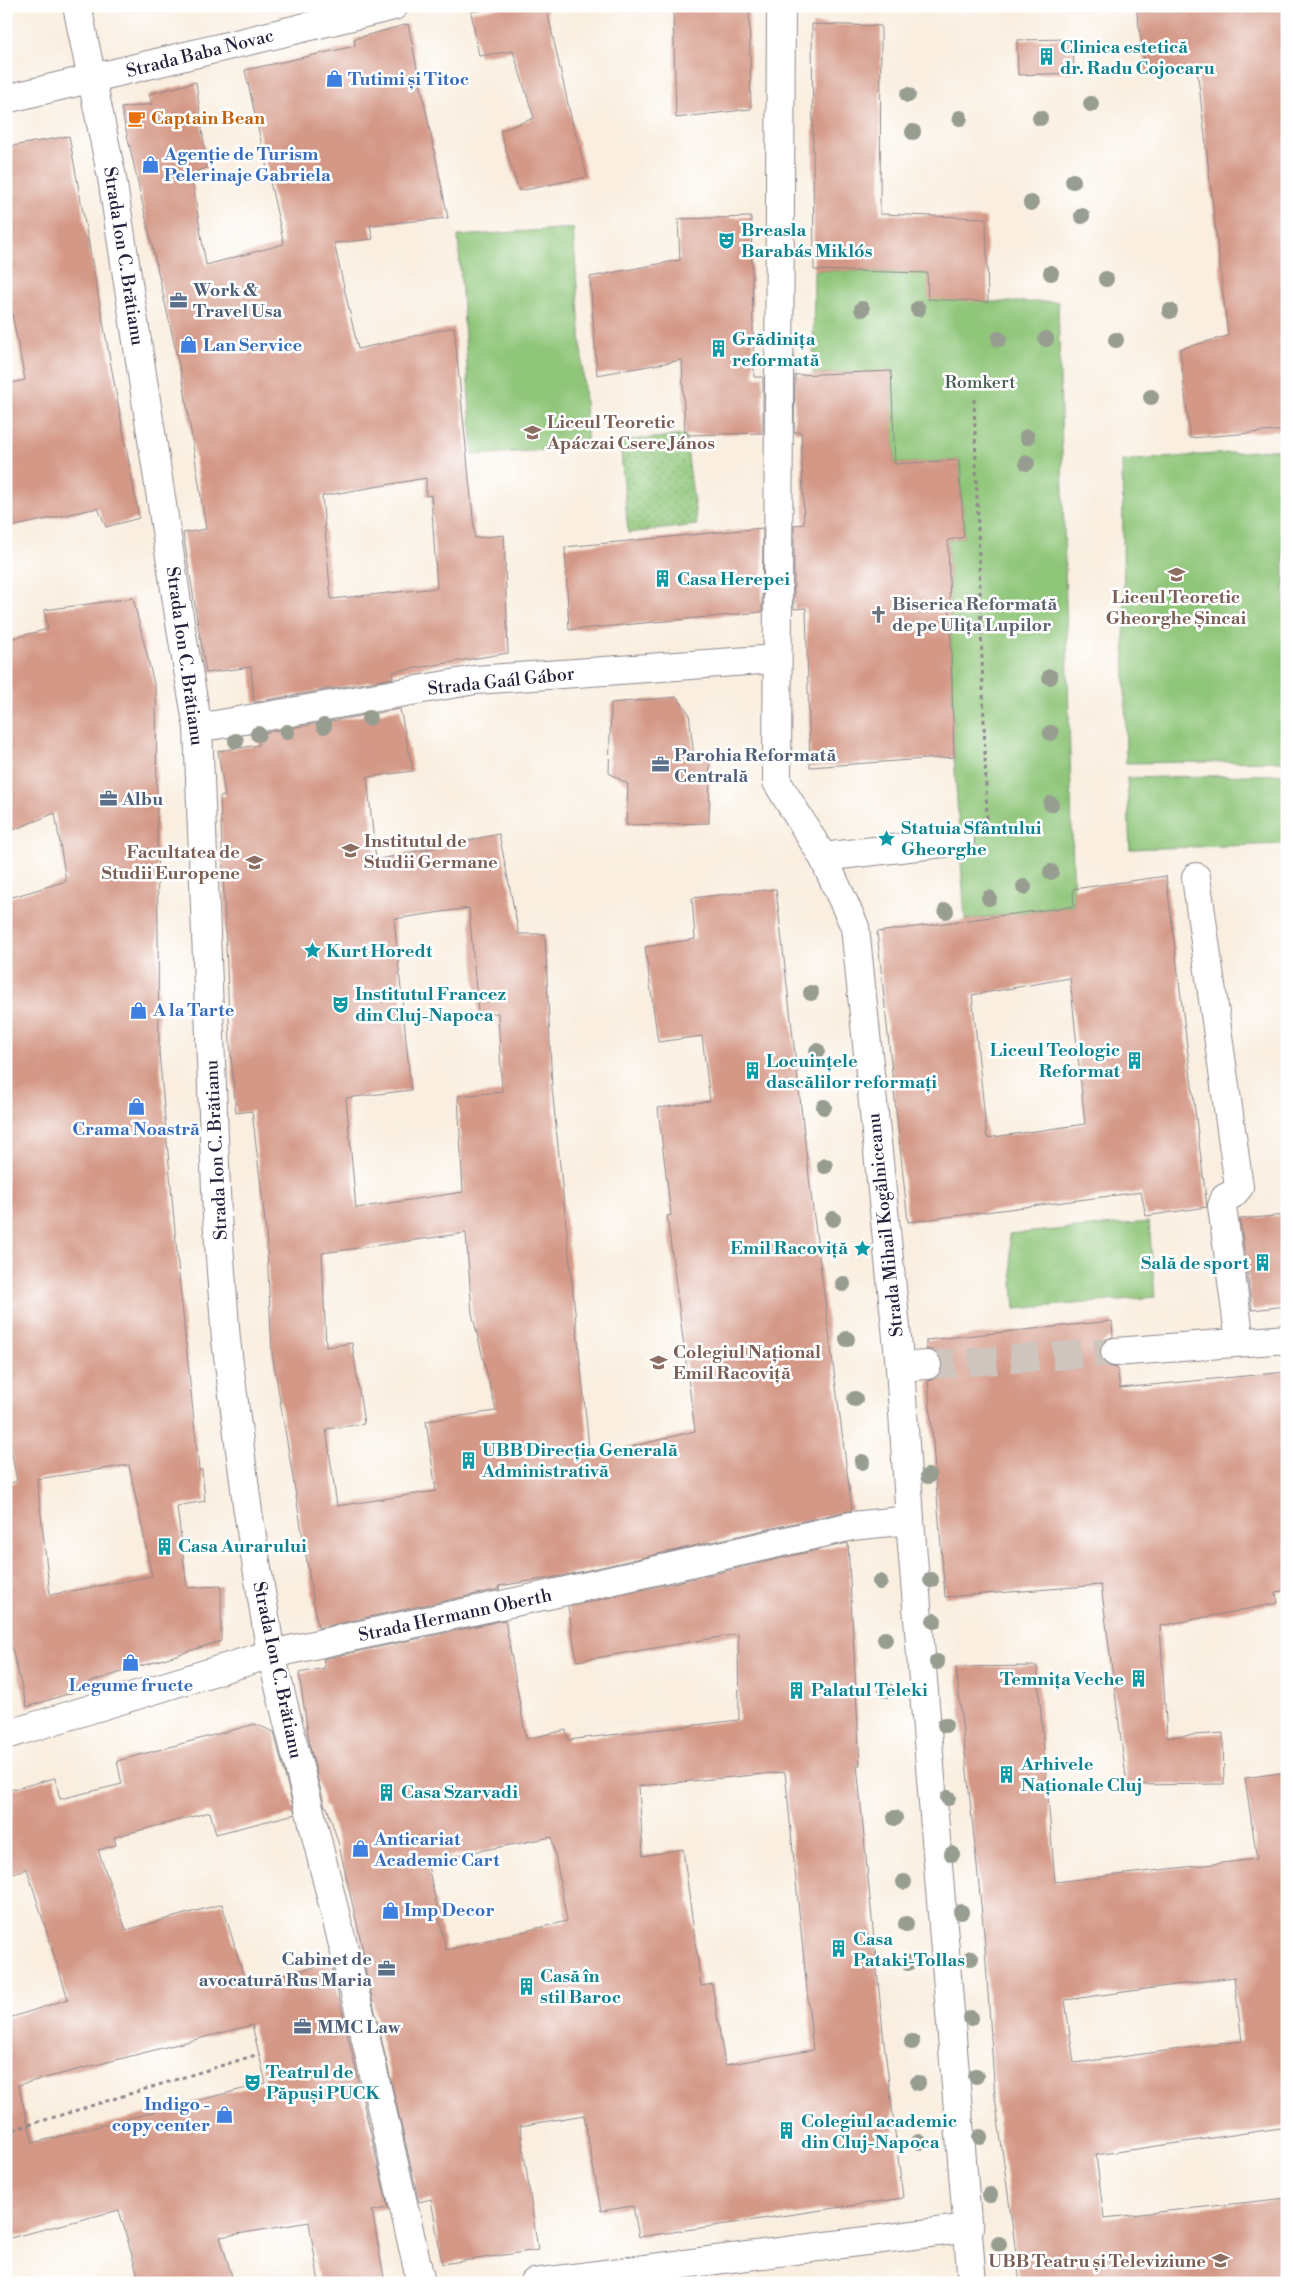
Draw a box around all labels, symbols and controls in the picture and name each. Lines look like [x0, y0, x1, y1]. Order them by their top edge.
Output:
street label: Strada Baba Novac [124, 24, 276, 83]
place label: Clinica estetică dr. Radu Cojocaru [1060, 36, 1215, 80]
building icon: Clinica estetică dr. Radu Cojocaru [1036, 47, 1056, 67]
place label: Tutimi și Titoc [348, 68, 469, 91]
shop icon: Tutimi și Titoc [324, 69, 344, 89]
place label: Captain Bean [151, 107, 265, 130]
cafe icon: Captain Bean [127, 108, 147, 128]
place label: Agenție de Turism Pelerinaje Gabriela [163, 143, 331, 187]
shop icon: Agenție de Turism Pelerinaje Gabriela [140, 154, 160, 174]
street label: Strada Ion C. Brătianu [98, 165, 149, 348]
place label: Breasla Barabás Miklós [741, 219, 873, 263]
theatre icon: Breasla Barabás Miklós [717, 230, 737, 250]
place label: Work & Travel Usa [192, 279, 282, 323]
office icon: Work & Travel Usa [169, 290, 189, 310]
place label: Grădinița reformată [732, 328, 820, 372]
place label: Lan Service [203, 334, 303, 357]
shop icon: Lan Service [179, 335, 199, 355]
building icon: Grădinița reformată [708, 339, 728, 359]
park label: Romkert [944, 371, 1016, 394]
place label: Liceul Teoretic Apáczai Csere János [546, 411, 715, 455]
school or university icon: Liceul Teoretic Apáczai Csere János [523, 422, 543, 442]
school or university icon: Liceul Teoretic Gheorghe Șincai [1166, 564, 1186, 584]
street label: Strada Ion C. Brătianu [161, 565, 209, 748]
place label: Casa Herepei [677, 568, 790, 591]
building icon: Casa Herepei [653, 569, 673, 589]
place label: Liceul Teoretic Gheorghe Șincai [1106, 586, 1246, 630]
place label: Biserica Reformată de pe Ulița Lupilor [892, 593, 1058, 637]
church icon: Biserica Reformată de pe Ulița Lupilor [868, 604, 888, 624]
street label: Strada Gaál Gábor [426, 662, 576, 701]
place label: Parohia Reformată Centrală [674, 744, 836, 788]
office icon: Parohia Reformată Centrală [650, 755, 670, 775]
place label: Albu [121, 788, 163, 811]
office icon: Albu [98, 789, 118, 809]
place label: Statuia Sfântului Gheorghe [901, 817, 1042, 861]
place icon: Statuia Sfântului Gheorghe [877, 828, 897, 848]
place label: Institutul de Studii Germane [364, 830, 498, 874]
place label: Facultatea de Studii Europene [101, 841, 240, 885]
school or university icon: Institutul de Studii Germane [340, 841, 360, 861]
school or university icon: Facultatea de Studii Europene [244, 852, 264, 872]
place label: Kurt Horedt [326, 940, 433, 963]
place icon: Kurt Horedt [302, 941, 322, 961]
place label: Institutul Francez din Cluj-Napoca [355, 983, 506, 1027]
theatre icon: Institutul Francez din Cluj-Napoca [331, 994, 351, 1014]
place label: A la Tarte [152, 999, 235, 1022]
shop icon: A la Tarte [129, 1000, 149, 1020]
place label: Liceul Teologic Reformat [990, 1039, 1121, 1083]
place label: Locuințele dascălilor reformați [766, 1050, 937, 1094]
building icon: Liceul Teologic Reformat [1124, 1050, 1144, 1070]
street label: Strada Ion C. Brătianu [200, 1058, 233, 1241]
building icon: Locuințele dascălilor reformați [742, 1061, 762, 1081]
shop icon: Crama Noastră [126, 1096, 146, 1116]
street label: Strada Mihail Kogălniceanu [862, 1111, 909, 1338]
place label: Crama Noastră [72, 1118, 200, 1141]
place label: Emil Racoviță [730, 1237, 848, 1260]
place icon: Emil Racoviță [852, 1238, 872, 1258]
place label: Sală de sport [1141, 1252, 1250, 1275]
building icon: Sală de sport [1253, 1253, 1273, 1273]
place label: Colegiul Național Emil Racoviță [673, 1341, 821, 1385]
school or university icon: Colegiul Național Emil Racoviță [649, 1352, 669, 1372]
place label: UBB Direcția Generală Administrativă [481, 1439, 678, 1483]
building icon: UBB Direcția Generală Administrativă [458, 1450, 478, 1470]
place label: Casa Aurarului [178, 1535, 307, 1558]
building icon: Casa Aurarului [154, 1536, 174, 1556]
street label: Strada Ion C. Brătianu [247, 1579, 308, 1762]
street label: Strada Hermann Oberth [356, 1584, 554, 1647]
shop icon: Legume fructe [121, 1652, 141, 1672]
place label: Temnița Veche [1000, 1668, 1124, 1691]
building icon: Temnița Veche [1128, 1669, 1148, 1689]
place label: Legume fructe [69, 1674, 193, 1697]
place label: Palatul Teleki [811, 1679, 928, 1702]
building icon: Palatul Teleki [787, 1680, 807, 1700]
place label: Arhivele Naționale Cluj [1020, 1753, 1142, 1797]
building icon: Arhivele Naționale Cluj [997, 1764, 1017, 1784]
place label: Casa Szarvadi [401, 1781, 518, 1804]
building icon: Casa Szarvadi [377, 1782, 397, 1802]
place label: Anticariat Academic Cart [373, 1828, 500, 1872]
shop icon: Anticariat Academic Cart [350, 1839, 370, 1859]
place label: Imp Decor [404, 1899, 495, 1922]
shop icon: Imp Decor [380, 1900, 400, 1920]
place label: Casa Pataki-Tollas [853, 1928, 965, 1972]
building icon: Casa Pataki-Tollas [829, 1939, 849, 1959]
place label: Cabinet de avocatură Rus Maria [199, 1948, 372, 1992]
office icon: Cabinet de avocatură Rus Maria [376, 1959, 396, 1979]
place label: Casă în stil Baroc [540, 1965, 621, 2009]
building icon: Casă în stil Baroc [516, 1976, 536, 1996]
place label: MMC Law [317, 2016, 401, 2039]
office icon: MMC Law [293, 2017, 313, 2037]
place label: Teatrul de Păpuși PUCK [266, 2061, 380, 2105]
theatre icon: Teatrul de Păpuși PUCK [242, 2072, 262, 2092]
place label: Indigo - copy center [112, 2093, 210, 2137]
shop icon: Indigo - copy center [214, 2104, 234, 2124]
place label: Colegiul academic din Cluj-Napoca [801, 2110, 957, 2154]
building icon: Colegiul academic din Cluj-Napoca [777, 2121, 797, 2141]
place label: UBB Teatru și Televiziune [988, 2250, 1206, 2273]
school or university icon: UBB Teatru și Televiziune [1210, 2251, 1230, 2271]

